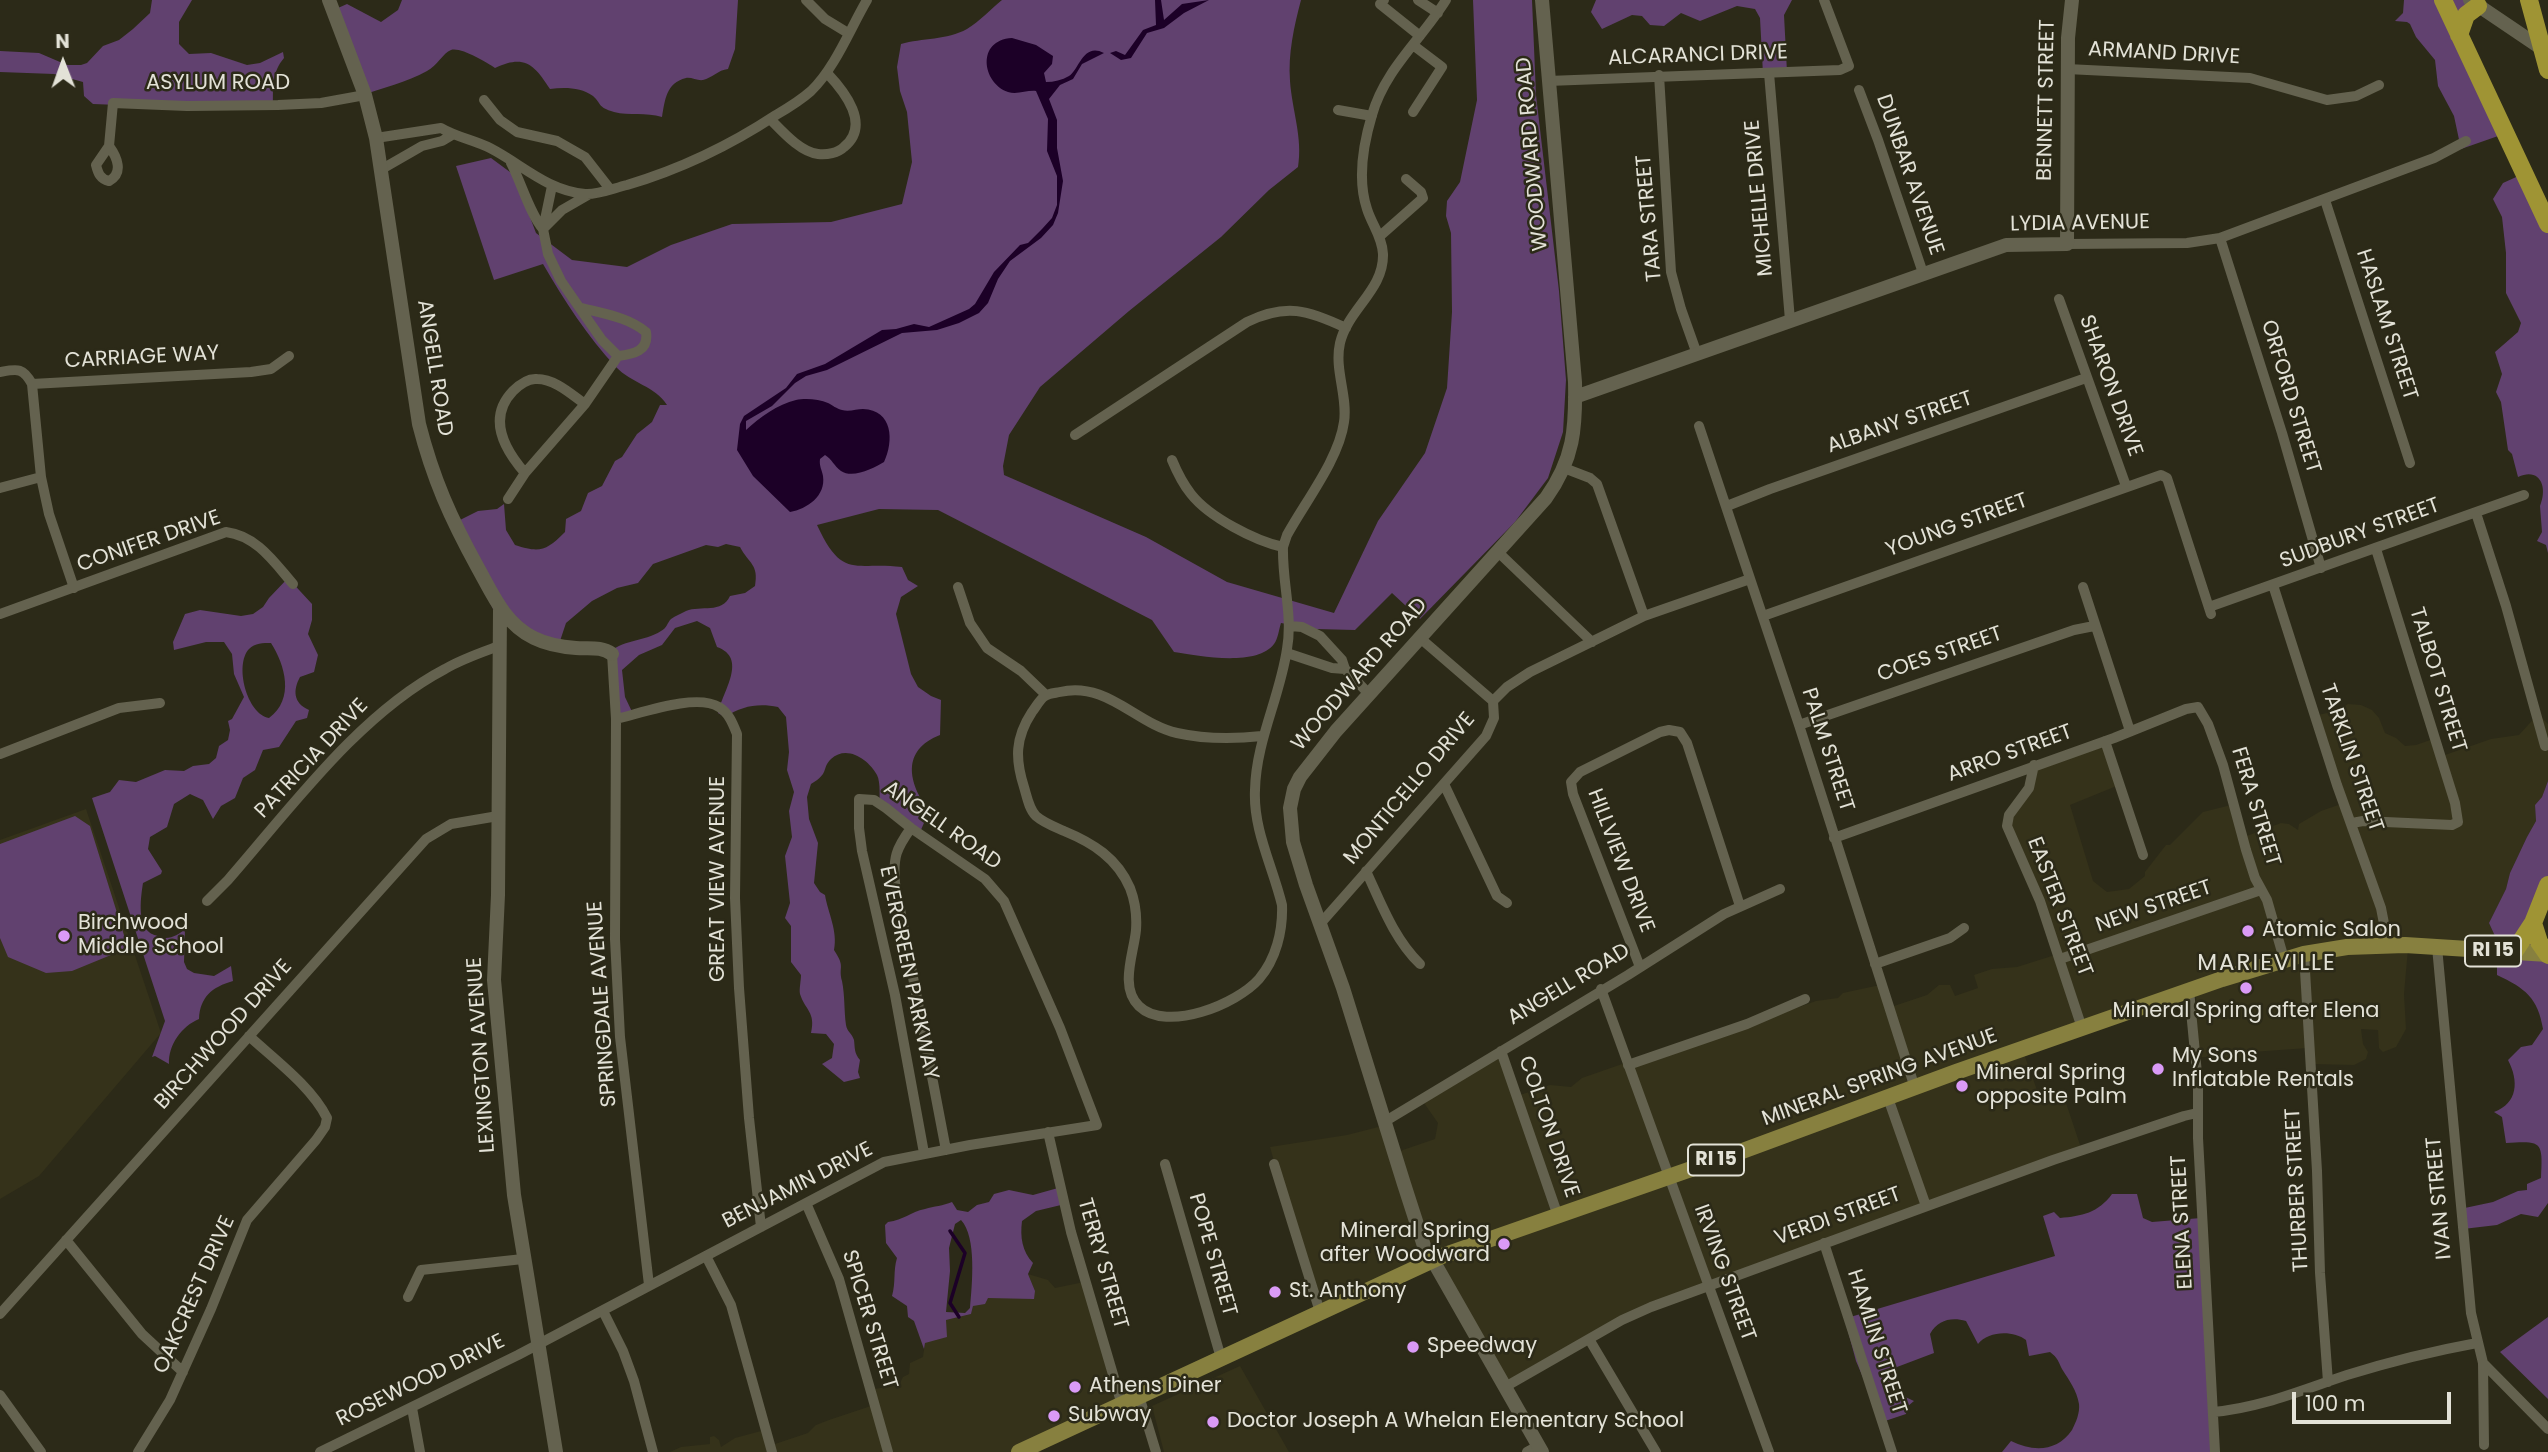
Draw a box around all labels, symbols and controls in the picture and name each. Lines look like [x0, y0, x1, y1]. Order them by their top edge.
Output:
street label: BENNETT STREET [2033, 19, 2061, 181]
north arrow [28, 28, 98, 98]
text: N [55, 28, 70, 55]
street label: ARMAND DRIVE [2087, 37, 2241, 71]
street label: ALCARANCI DRIVE [1608, 40, 1788, 72]
street label: WOODWARD ROAD [1512, 56, 1554, 252]
street label: ASYLUM ROAD [146, 71, 290, 97]
street label: DUNBAR AVENUE [1870, 91, 1948, 259]
street label: MICHELLE DRIVE [1741, 119, 1779, 277]
street label: TARA STREET [1632, 153, 1668, 283]
street label: LYDIA AVENUE [2010, 210, 2150, 238]
street label: HASLAM STREET [2350, 246, 2422, 404]
street label: ANGELL ROAD [411, 298, 457, 438]
street label: SHARON DRIVE [2073, 312, 2147, 460]
street label: ORFORD STREET [2255, 317, 2325, 477]
street label: CARRIAGE WAY [64, 341, 220, 375]
street label: ALBANY STREET [1824, 386, 1976, 460]
street label: YOUNG STREET [1883, 489, 2031, 563]
street label: SUDBURY STREET [2277, 493, 2443, 575]
street label: CONIFER DRIVE [74, 506, 224, 578]
street label: WOODWARD ROAD [1287, 593, 1433, 757]
street label: TALBOT STREET [2403, 604, 2471, 756]
street label: COES STREET [1874, 622, 2006, 688]
street label: TARKLIN STREET [2314, 681, 2388, 835]
street label: PALM STREET [1795, 685, 1859, 815]
street label: PATRICIA DRIVE [250, 694, 374, 824]
street label: MONTICELLO DRIVE [1339, 708, 1481, 870]
street label: ARRO STREET [1944, 720, 2076, 788]
street label: FERA STREET [2225, 744, 2285, 870]
street label: GREAT VIEW AVENUE [706, 776, 732, 982]
street label: ANGELL ROAD [878, 776, 1006, 876]
street label: HILLVIEW DRIVE [1581, 786, 1659, 936]
street label: EASTER STREET [2021, 834, 2097, 980]
street label: EVERGREEN PARKWAY [873, 864, 943, 1082]
street label: NEW STREET [2093, 875, 2215, 939]
street label: SPRINGDALE AVENUE [583, 900, 623, 1108]
place label: Birchwood Middle School [78, 911, 224, 961]
place label: Atomic Salon [2262, 918, 2401, 944]
marker: Atomic Salon [2240, 923, 2256, 939]
marker: Birchwood Middle School [56, 928, 72, 944]
road number: RI 15 [2465, 936, 2521, 967]
street label: ANGELL ROAD [1503, 939, 1635, 1031]
district label: MARIEVILLE [2198, 950, 2336, 978]
street label: BIRCHWOOD DRIVE [150, 955, 298, 1115]
street label: LEXINGTON AVENUE [463, 956, 501, 1154]
marker: Mineral Spring after Elena [2238, 980, 2254, 996]
place label: Mineral Spring after Elena [2112, 999, 2380, 1025]
street label: MINERAL SPRING AVENUE [1759, 1024, 2001, 1132]
place label: My Sons Inflatable Rentals [2172, 1044, 2354, 1094]
street label: COLTON DRIVE [1512, 1053, 1584, 1201]
place label: Mineral Spring opposite Palm [1976, 1061, 2127, 1111]
marker: My Sons Inflatable Rentals [2150, 1061, 2166, 1077]
marker: Mineral Spring opposite Palm [1954, 1078, 1970, 1094]
street label: THURBER STREET [2281, 1107, 2315, 1273]
street label: IVAN STREET [2422, 1136, 2458, 1260]
street label: BENJAMIN DRIVE [719, 1137, 877, 1235]
road number: RI 15 [1688, 1144, 1744, 1176]
street label: ELENA STREET [2167, 1154, 2199, 1290]
street label: VERDI STREET [1771, 1182, 1905, 1252]
street label: POPE STREET [1182, 1191, 1242, 1319]
street label: TERRY STREET [1071, 1196, 1133, 1332]
street label: IRVING STREET [1688, 1201, 1760, 1345]
street label: OAKCREST DRIVE [149, 1212, 241, 1378]
place label: Mineral Spring after Woodward [1320, 1219, 1490, 1269]
marker: Mineral Spring after Woodward [1496, 1236, 1512, 1252]
street label: SPICER STREET [836, 1247, 902, 1393]
street label: HAMLIN STREET [1841, 1266, 1911, 1418]
place label: St. Anthony [1289, 1279, 1406, 1305]
marker: St. Anthony [1267, 1284, 1283, 1300]
street label: ROSEWOOD DRIVE [333, 1329, 509, 1433]
place label: Speedway [1427, 1334, 1537, 1360]
marker: Speedway [1405, 1339, 1421, 1355]
place label: Athens Diner [1089, 1374, 1222, 1400]
scale bar [2296, 1378, 2455, 1422]
marker: Athens Diner [1067, 1379, 1083, 1395]
text: 100 m [2305, 1389, 2365, 1418]
place label: Subway [1068, 1403, 1151, 1429]
marker: Subway [1046, 1408, 1062, 1424]
place label: Doctor Joseph A Whelan Elementary School [1227, 1409, 1684, 1435]
marker: Doctor Joseph A Whelan Elementary School [1205, 1414, 1221, 1430]

